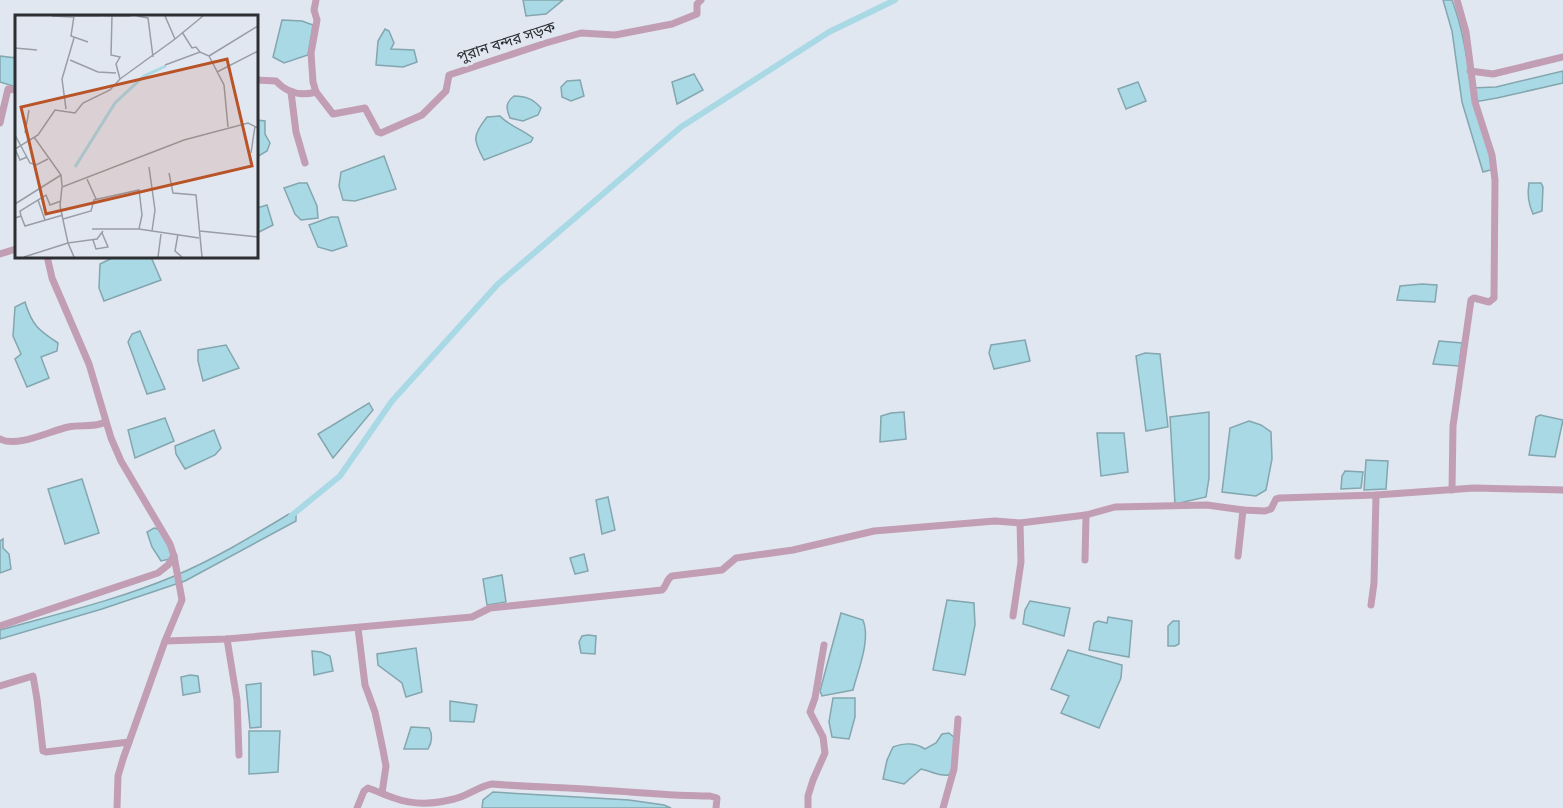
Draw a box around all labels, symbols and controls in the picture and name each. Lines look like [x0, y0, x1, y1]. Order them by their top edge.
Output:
inset map [15, 15, 258, 258]
street label: পুরান বন্দর সড়ক [454, 17, 558, 66]

